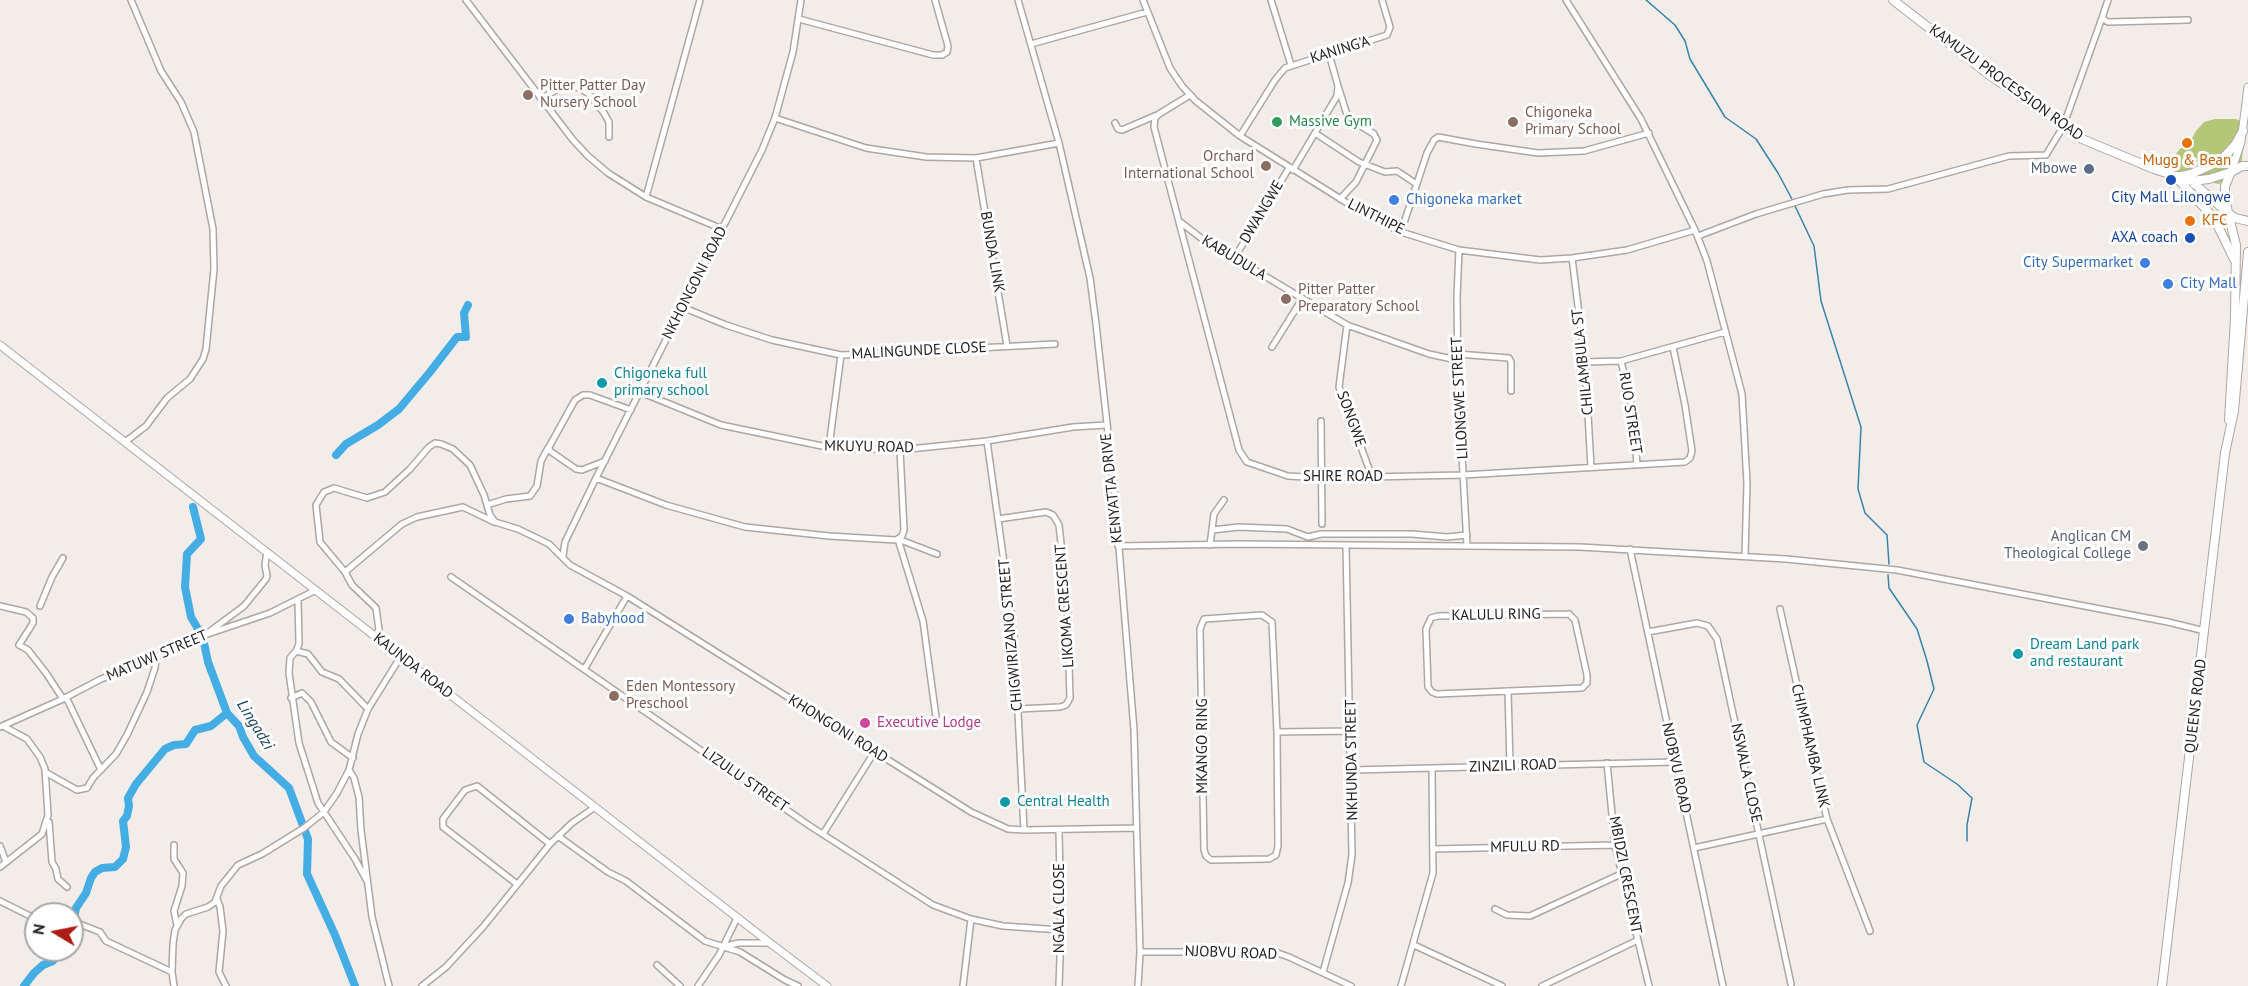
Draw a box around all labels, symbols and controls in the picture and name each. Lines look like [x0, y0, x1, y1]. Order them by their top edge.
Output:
street label: KAMUZU PROCESSION ROAD [1925, 21, 2087, 145]
street label: KANING'A [1308, 32, 1372, 68]
place label: Pitter Patter Day Nursery School [540, 77, 645, 112]
marker: Pitter Patter Day Nursery School [521, 88, 535, 102]
place label: Chigoneka Primary School [1525, 104, 1621, 139]
place label: Massive Gym [1289, 113, 1372, 131]
marker: Massive Gym [1270, 115, 1284, 129]
marker: Chigoneka Primary School [1506, 115, 1520, 129]
marker: Mugg & Bean [2180, 136, 2194, 150]
place label: Orchard International School [1124, 148, 1254, 183]
place label: Mugg & Bean [2143, 152, 2231, 170]
marker: Orchard International School [1259, 159, 1273, 173]
place label: Mbowe [2031, 160, 2077, 178]
marker: Mbowe [2082, 162, 2096, 176]
marker: City Mall Lilongwe [2164, 173, 2178, 187]
street label: DWANGWE [1236, 177, 1288, 247]
place label: City Mall Lilongwe [2111, 189, 2231, 207]
place label: Chigoneka market [1406, 191, 1522, 209]
marker: Chigoneka market [1387, 193, 1401, 207]
street label: LINTHIPE [1345, 195, 1407, 239]
street label: BUNDA LINK [976, 210, 1008, 294]
place label: KFC [2202, 212, 2227, 230]
marker: KFC [2183, 214, 2197, 228]
street label: NKHONGONI ROAD [659, 224, 731, 342]
place label: AXA coach [2111, 229, 2178, 247]
marker: AXA coach [2183, 231, 2197, 245]
street label: KABUDULA [1198, 232, 1270, 284]
place label: City Supermarket [2023, 254, 2133, 272]
marker: City Supermarket [2138, 256, 2152, 270]
place label: City Mall [2180, 275, 2237, 293]
marker: City Mall [2161, 277, 2175, 291]
place label: Pitter Patter Preparatory School [1298, 281, 1419, 316]
marker: Pitter Patter Preparatory School [1279, 292, 1293, 306]
street label: CHILAMBULA ST [1568, 308, 1598, 416]
street label: LILONGWE STREET [1448, 336, 1472, 460]
street label: MALINGUNDE CLOSE [851, 338, 987, 364]
place label: Chigoneka full primary school [614, 365, 709, 400]
street label: RUO STREET [1615, 371, 1645, 455]
marker: Chigoneka full primary school [595, 376, 609, 390]
street label: SONGWE [1333, 389, 1369, 449]
street label: KENYATTA DRIVE [1097, 432, 1127, 544]
street label: MKUYU ROAD [824, 437, 914, 457]
street label: SHIRE ROAD [1303, 468, 1383, 486]
place label: Anglican CM Theological College [2004, 528, 2131, 563]
marker: Anglican CM Theological College [2136, 539, 2150, 553]
street label: LIKOMA CRESCENT [1052, 544, 1078, 668]
street label: CHIGWIRIZANO STREET [995, 558, 1027, 712]
street label: KALULU RING [1451, 605, 1541, 625]
place label: Babyhood [581, 610, 644, 628]
marker: Babyhood [562, 612, 576, 626]
street label: MATUWI STREET [104, 627, 210, 685]
street label: KAUNDA ROAD [370, 629, 456, 703]
place label: Dream Land park and restaurant [2030, 636, 2139, 671]
marker: Dream Land park and restaurant [2011, 647, 2025, 661]
street label: QUEENS ROAD [2181, 658, 2211, 754]
place label: Eden Montessory Preschool [626, 678, 735, 713]
street label: CHIMPHAMBA LINK [1787, 682, 1833, 810]
marker: Eden Montessory Preschool [607, 689, 621, 703]
street label: KHONGONI ROAD [785, 691, 891, 767]
water label: Lingadzi [232, 696, 278, 754]
street label: MKANGO RING [1194, 698, 1212, 794]
street label: NKHUNDA STREET [1342, 699, 1362, 821]
place label: Executive Lodge [877, 714, 981, 732]
marker: Executive Lodge [858, 716, 872, 730]
street label: NJOBVU ROAD [1658, 721, 1694, 815]
street label: NSWALA CLOSE [1727, 722, 1765, 824]
street label: LIZULU STREET [698, 744, 792, 816]
street label: ZINZILI ROAD [1469, 755, 1557, 777]
place label: Central Health [1017, 793, 1110, 811]
marker: Central Health [998, 795, 1012, 809]
street label: MBIDZI CRESCENT [1605, 815, 1645, 935]
street label: MFULU RD [1490, 837, 1560, 857]
street label: NGALA CLOSE [1051, 863, 1069, 953]
north arrow [24, 902, 84, 962]
text: N [27, 922, 49, 936]
street label: NJOBVU ROAD [1184, 942, 1278, 964]

